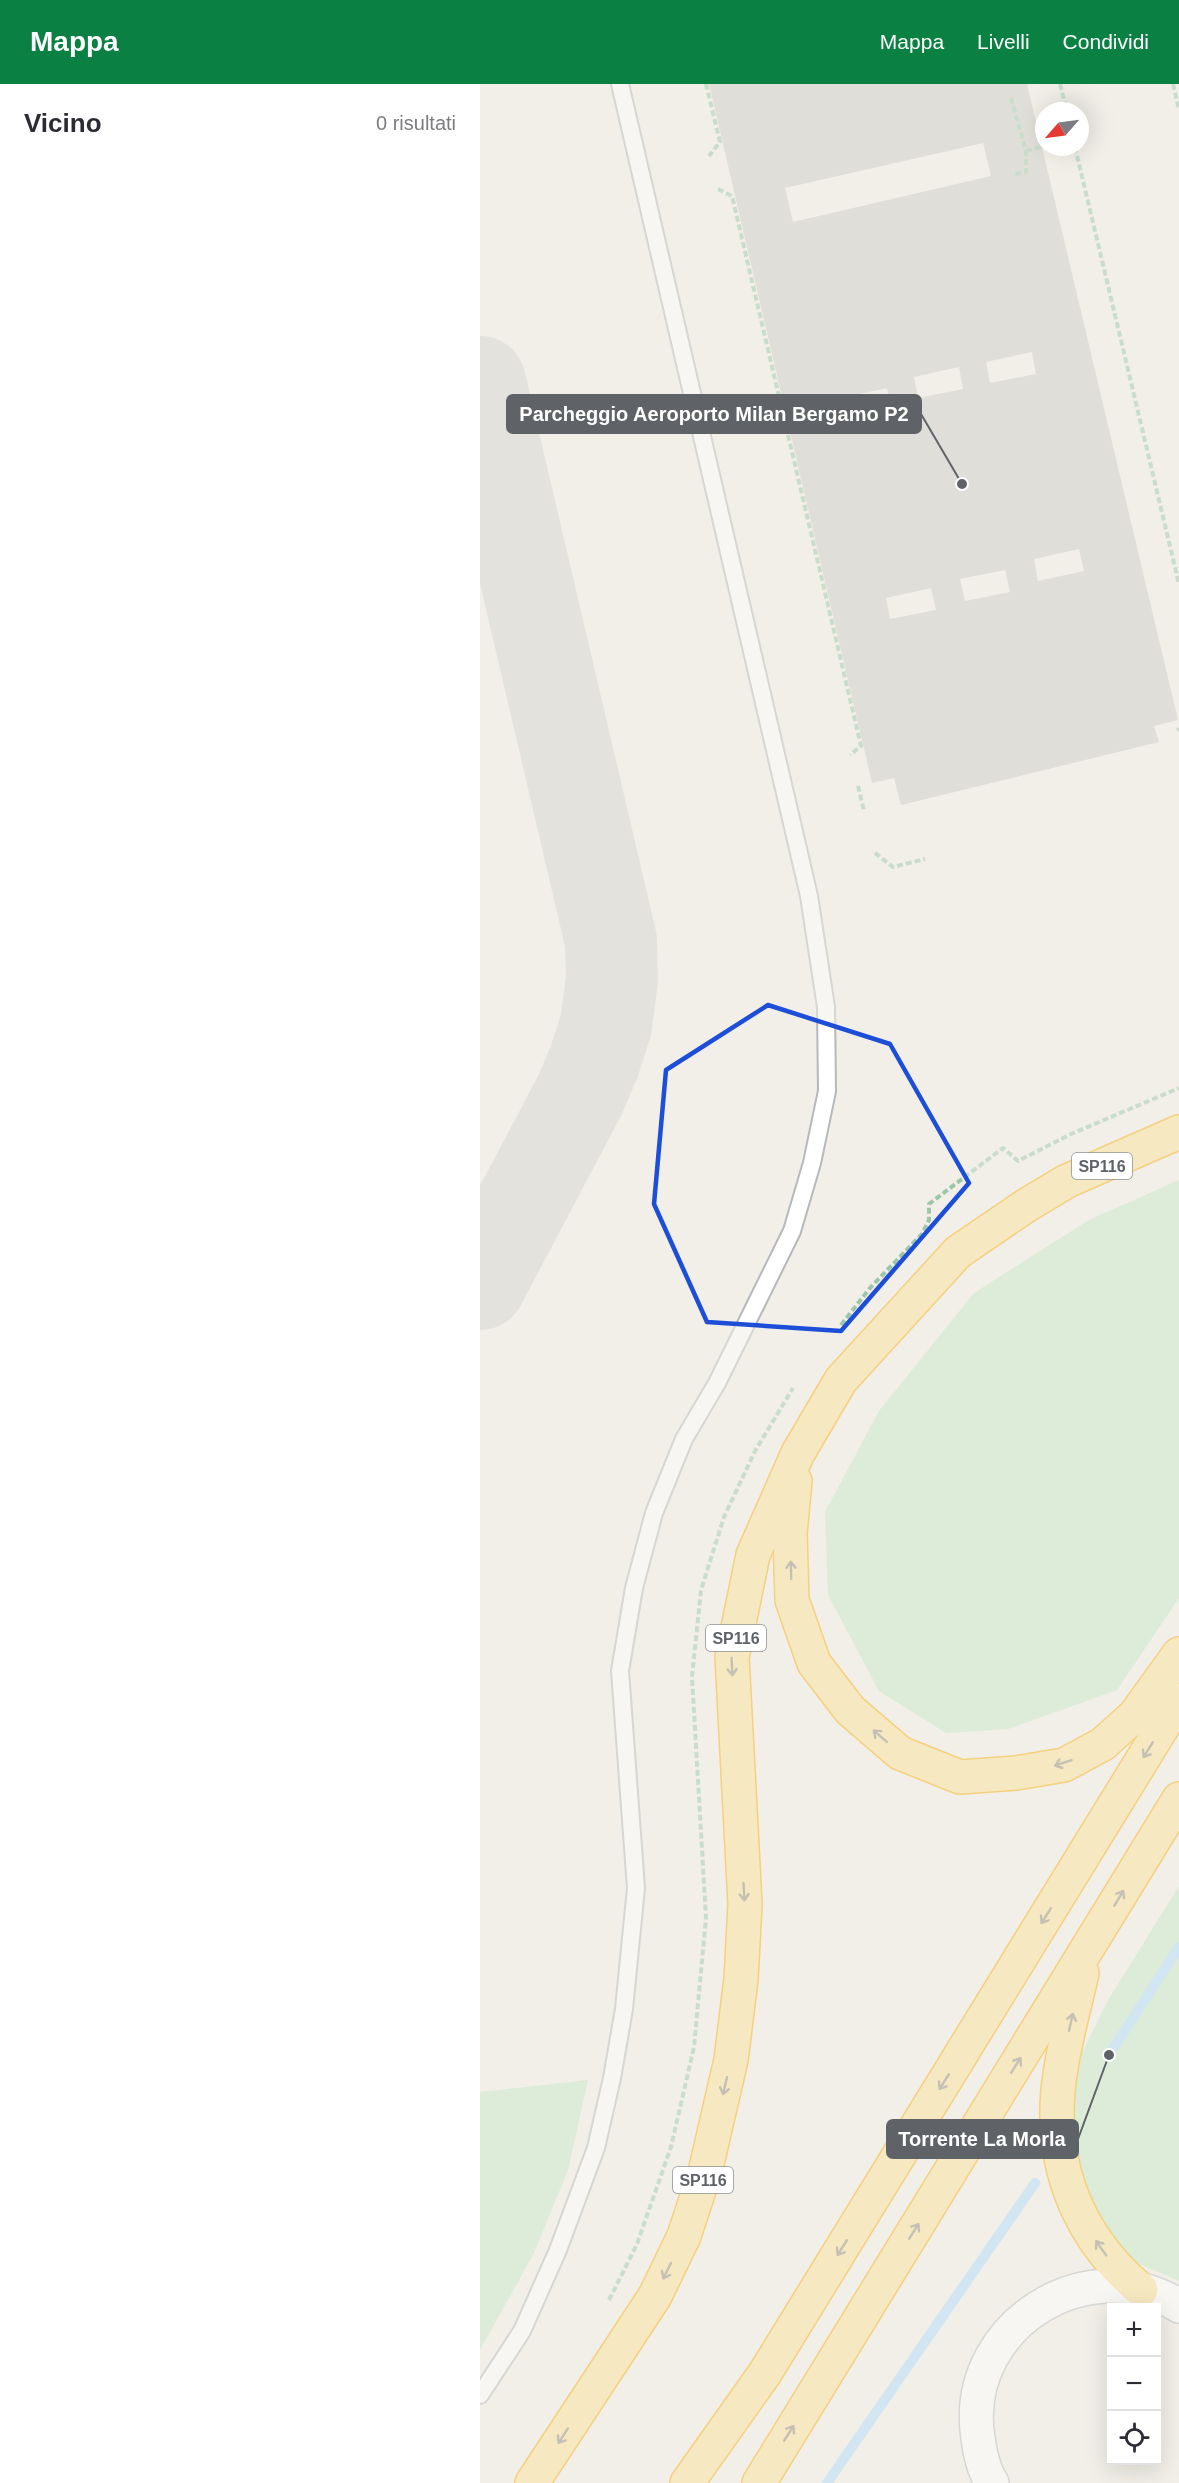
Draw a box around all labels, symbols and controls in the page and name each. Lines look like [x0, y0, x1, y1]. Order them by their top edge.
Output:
text: Mappa [30, 26, 119, 57]
text: Mappa [880, 30, 944, 53]
text: Livelli [977, 30, 1030, 53]
text: Condividi [1063, 30, 1149, 53]
north arrow [1035, 102, 1089, 156]
text: Vicino [24, 108, 102, 138]
text: 0 risultati [376, 112, 456, 134]
callout: Parcheggio Aeroporto Milan Bergamo P2 [507, 395, 921, 433]
text: Parcheggio Aeroporto Milan Bergamo P2 [519, 403, 909, 425]
road number: SP116 [1072, 1153, 1132, 1179]
one-way arrow [785, 1561, 797, 1581]
road number: SP116 [706, 1625, 766, 1651]
one-way arrow [727, 1657, 738, 1677]
one-way arrow [873, 1729, 888, 1743]
one-way arrow [1142, 1741, 1154, 1758]
one-way arrow [1054, 1759, 1072, 1770]
one-way arrow [739, 1882, 750, 1902]
one-way arrow [1113, 1890, 1125, 1907]
one-way arrow [1040, 1907, 1052, 1924]
one-way arrow [1066, 2013, 1078, 2032]
one-way arrow [1010, 2057, 1022, 2074]
one-way arrow [938, 2073, 950, 2090]
one-way arrow [719, 2076, 730, 2095]
callout: Torrente La Morla [887, 2120, 1078, 2158]
text: Torrente La Morla [898, 2128, 1067, 2150]
road number: SP116 [673, 2167, 733, 2193]
one-way arrow [908, 2223, 920, 2240]
one-way arrow [835, 2239, 847, 2256]
one-way arrow [1095, 2240, 1107, 2257]
one-way arrow [661, 2262, 672, 2280]
map controls [1107, 2303, 1161, 2465]
button: + [1107, 2303, 1161, 2357]
button: − [1107, 2357, 1161, 2411]
button: locate [1107, 2411, 1161, 2465]
one-way arrow [784, 2425, 796, 2442]
one-way arrow [557, 2427, 569, 2444]

